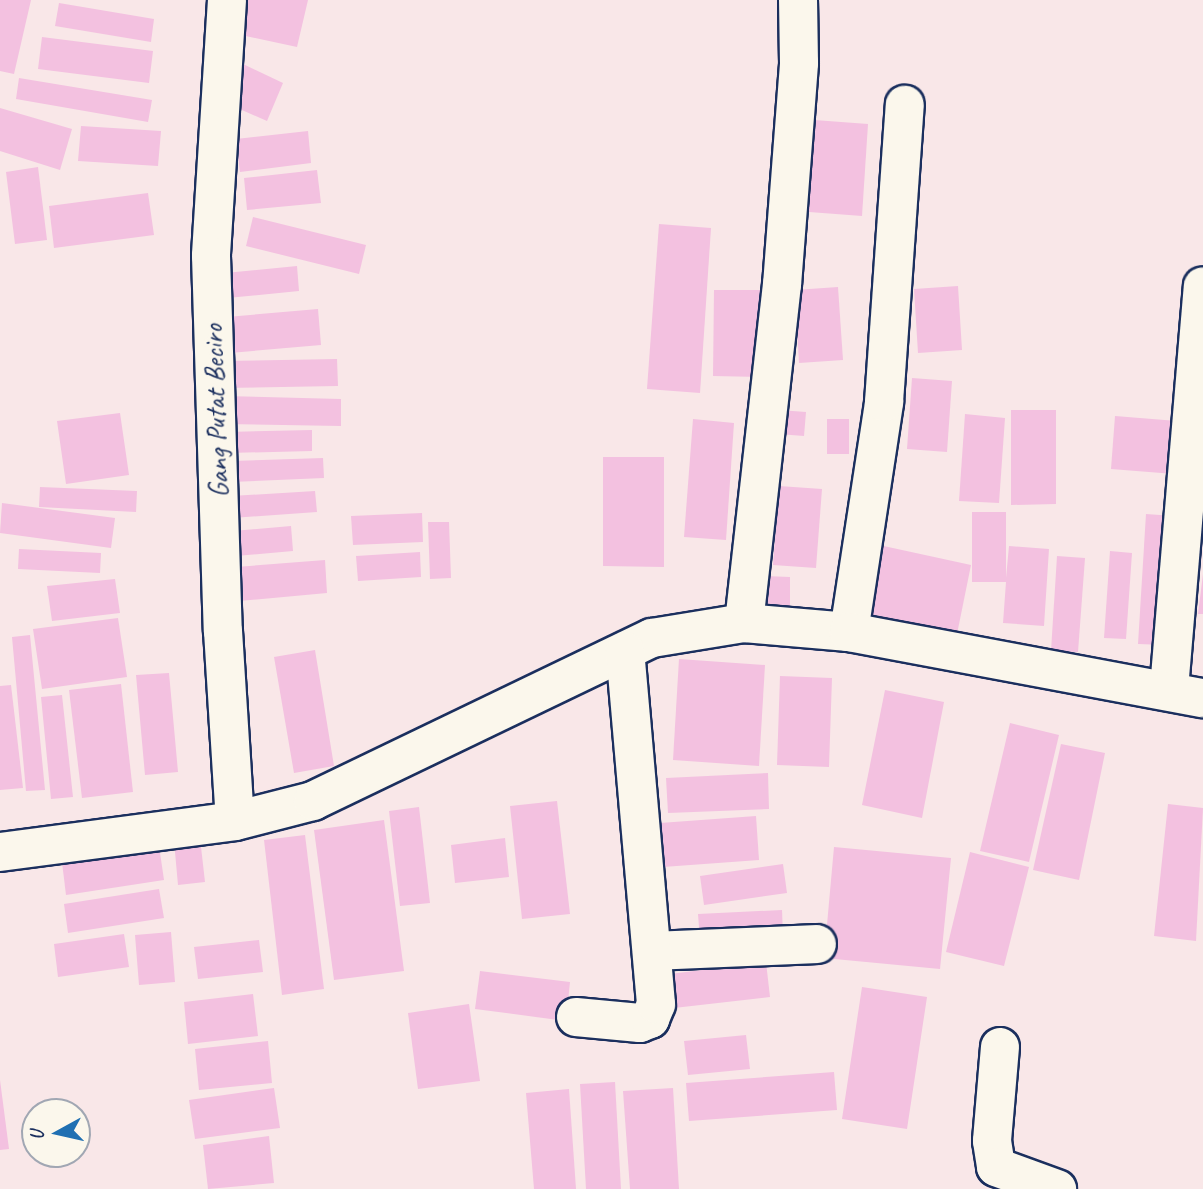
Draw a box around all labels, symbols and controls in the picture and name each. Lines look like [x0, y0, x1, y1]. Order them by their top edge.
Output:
street label: Gang Putat Beciro [196, 324, 236, 498]
north arrow [21, 1098, 91, 1168]
text: U [25, 1129, 50, 1142]

